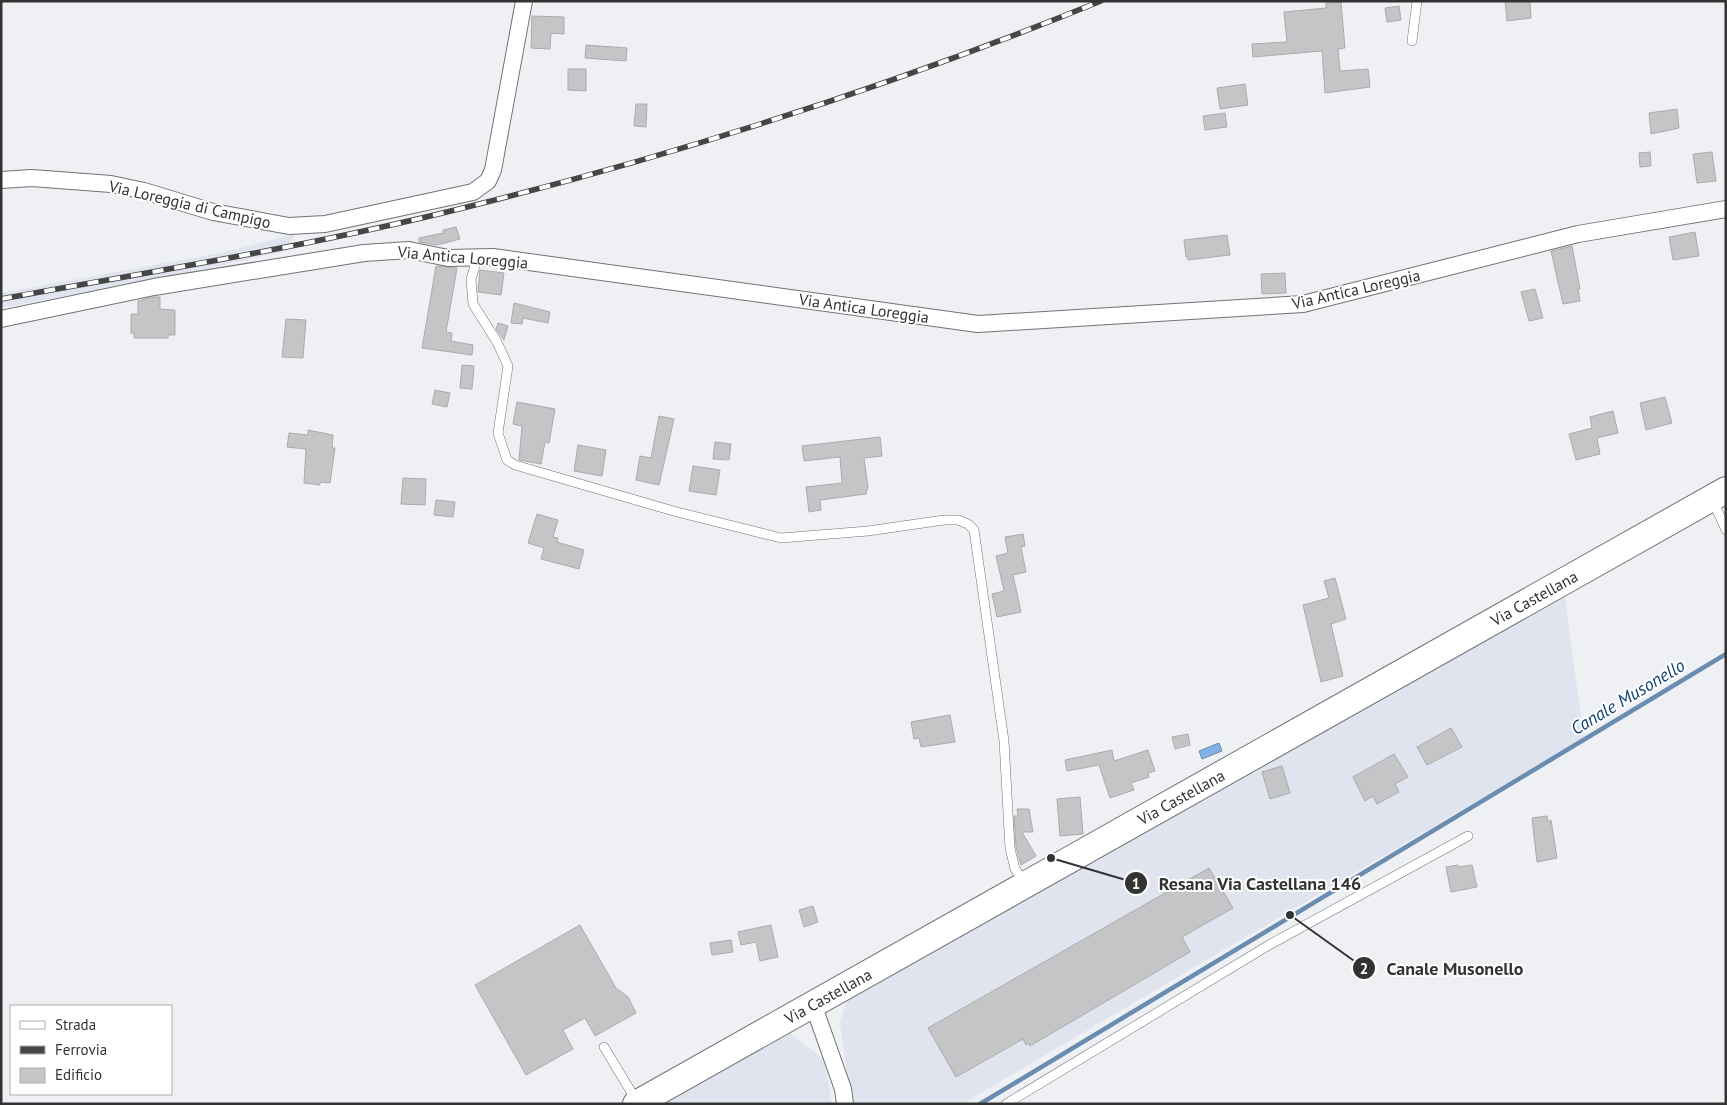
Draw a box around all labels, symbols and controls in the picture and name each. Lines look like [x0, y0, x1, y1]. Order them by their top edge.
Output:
street label: Via Loreggia di Campigo [106, 175, 273, 232]
street label: Via Antica Loreggia [396, 241, 529, 273]
street label: Via Antica Loreggia [1289, 265, 1422, 314]
street label: Via Antica Loreggia [797, 289, 930, 327]
street label: Via Castellana [1486, 566, 1581, 631]
water label: Canale Musonello [1566, 653, 1689, 740]
street label: Via Castellana [1133, 765, 1228, 830]
callout: Resana Via Castellana 146 [1123, 867, 1371, 900]
text: Resana Via Castellana 146 [1159, 872, 1361, 895]
text: 1 [1132, 874, 1140, 893]
callout: Canale Musonello [1351, 952, 1533, 985]
text: Canale Musonello [1386, 957, 1524, 980]
text: 2 [1360, 959, 1368, 978]
street label: Via Castellana [780, 964, 875, 1029]
legend [10, 1005, 172, 1095]
text: Strada [55, 1015, 96, 1034]
text: Ferrovia [55, 1040, 107, 1059]
text: Edificio [55, 1065, 102, 1084]

